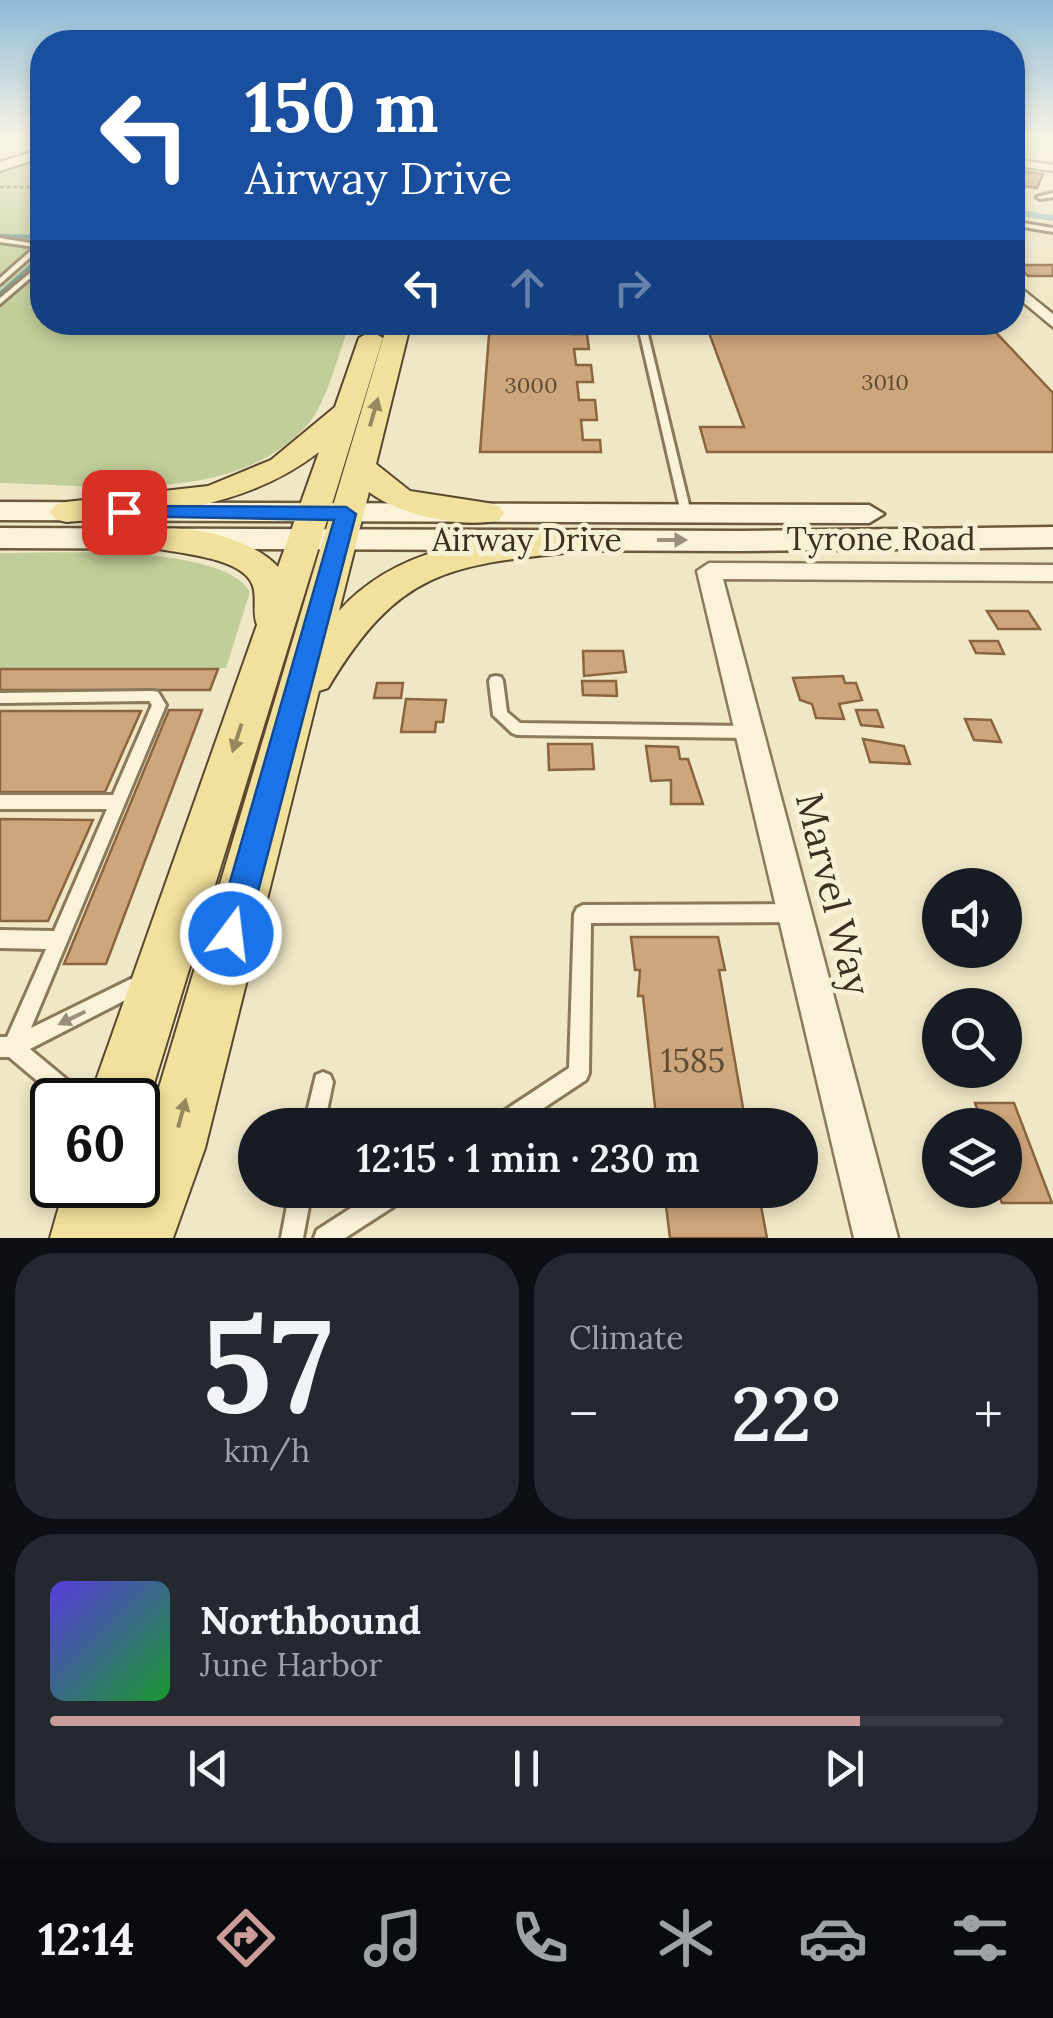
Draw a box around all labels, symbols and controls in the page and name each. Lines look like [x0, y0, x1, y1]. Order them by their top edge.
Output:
text: 150 m [245, 62, 439, 151]
icon: left [80, 70, 210, 200]
text: Airway Drive [245, 149, 512, 206]
icon: left [395, 260, 450, 315]
icon: ahead [500, 260, 555, 315]
icon: right [605, 260, 660, 315]
house number: 3010 [861, 368, 909, 396]
house number: 3000 [504, 371, 558, 399]
one-way arrow [367, 396, 382, 427]
pin [82, 470, 167, 555]
icon: arrive [97, 485, 152, 540]
street label: Tyrone Road [786, 518, 976, 559]
street label: Airway Drive [431, 519, 622, 560]
one-way arrow [656, 532, 688, 548]
one-way arrow [228, 723, 243, 753]
street label: Marvel Way [785, 788, 882, 1000]
map controls [922, 868, 1022, 1208]
button: sound [922, 868, 1022, 968]
position arrow [179, 882, 283, 986]
button: search [922, 988, 1022, 1088]
one-way arrow [58, 1009, 87, 1026]
house number: 1585 [661, 1040, 725, 1081]
speed limit sign: 60 [30, 1078, 160, 1208]
one-way arrow [175, 1097, 191, 1128]
button: layers [922, 1108, 1022, 1208]
text: 12:15 · 1 min · 230 m [356, 1134, 700, 1182]
text: 57 [201, 1281, 333, 1448]
text: Climate [569, 1317, 684, 1358]
text: 22° [731, 1366, 841, 1462]
text: − [569, 1379, 598, 1449]
text: + [974, 1379, 1003, 1449]
text: km/h [224, 1430, 310, 1471]
text: Northbound [200, 1596, 421, 1644]
text: June Harbor [200, 1644, 382, 1685]
icon: previous [181, 1741, 236, 1796]
icon: pause [499, 1741, 554, 1796]
icon: next [817, 1741, 872, 1796]
icon: directions [211, 1903, 281, 1973]
icon: music [358, 1903, 428, 1973]
icon: phone [505, 1903, 575, 1973]
icon: climate [651, 1903, 721, 1973]
icon: car [798, 1903, 868, 1973]
icon: filters [945, 1903, 1015, 1973]
text: 12:14 [38, 1910, 135, 1967]

